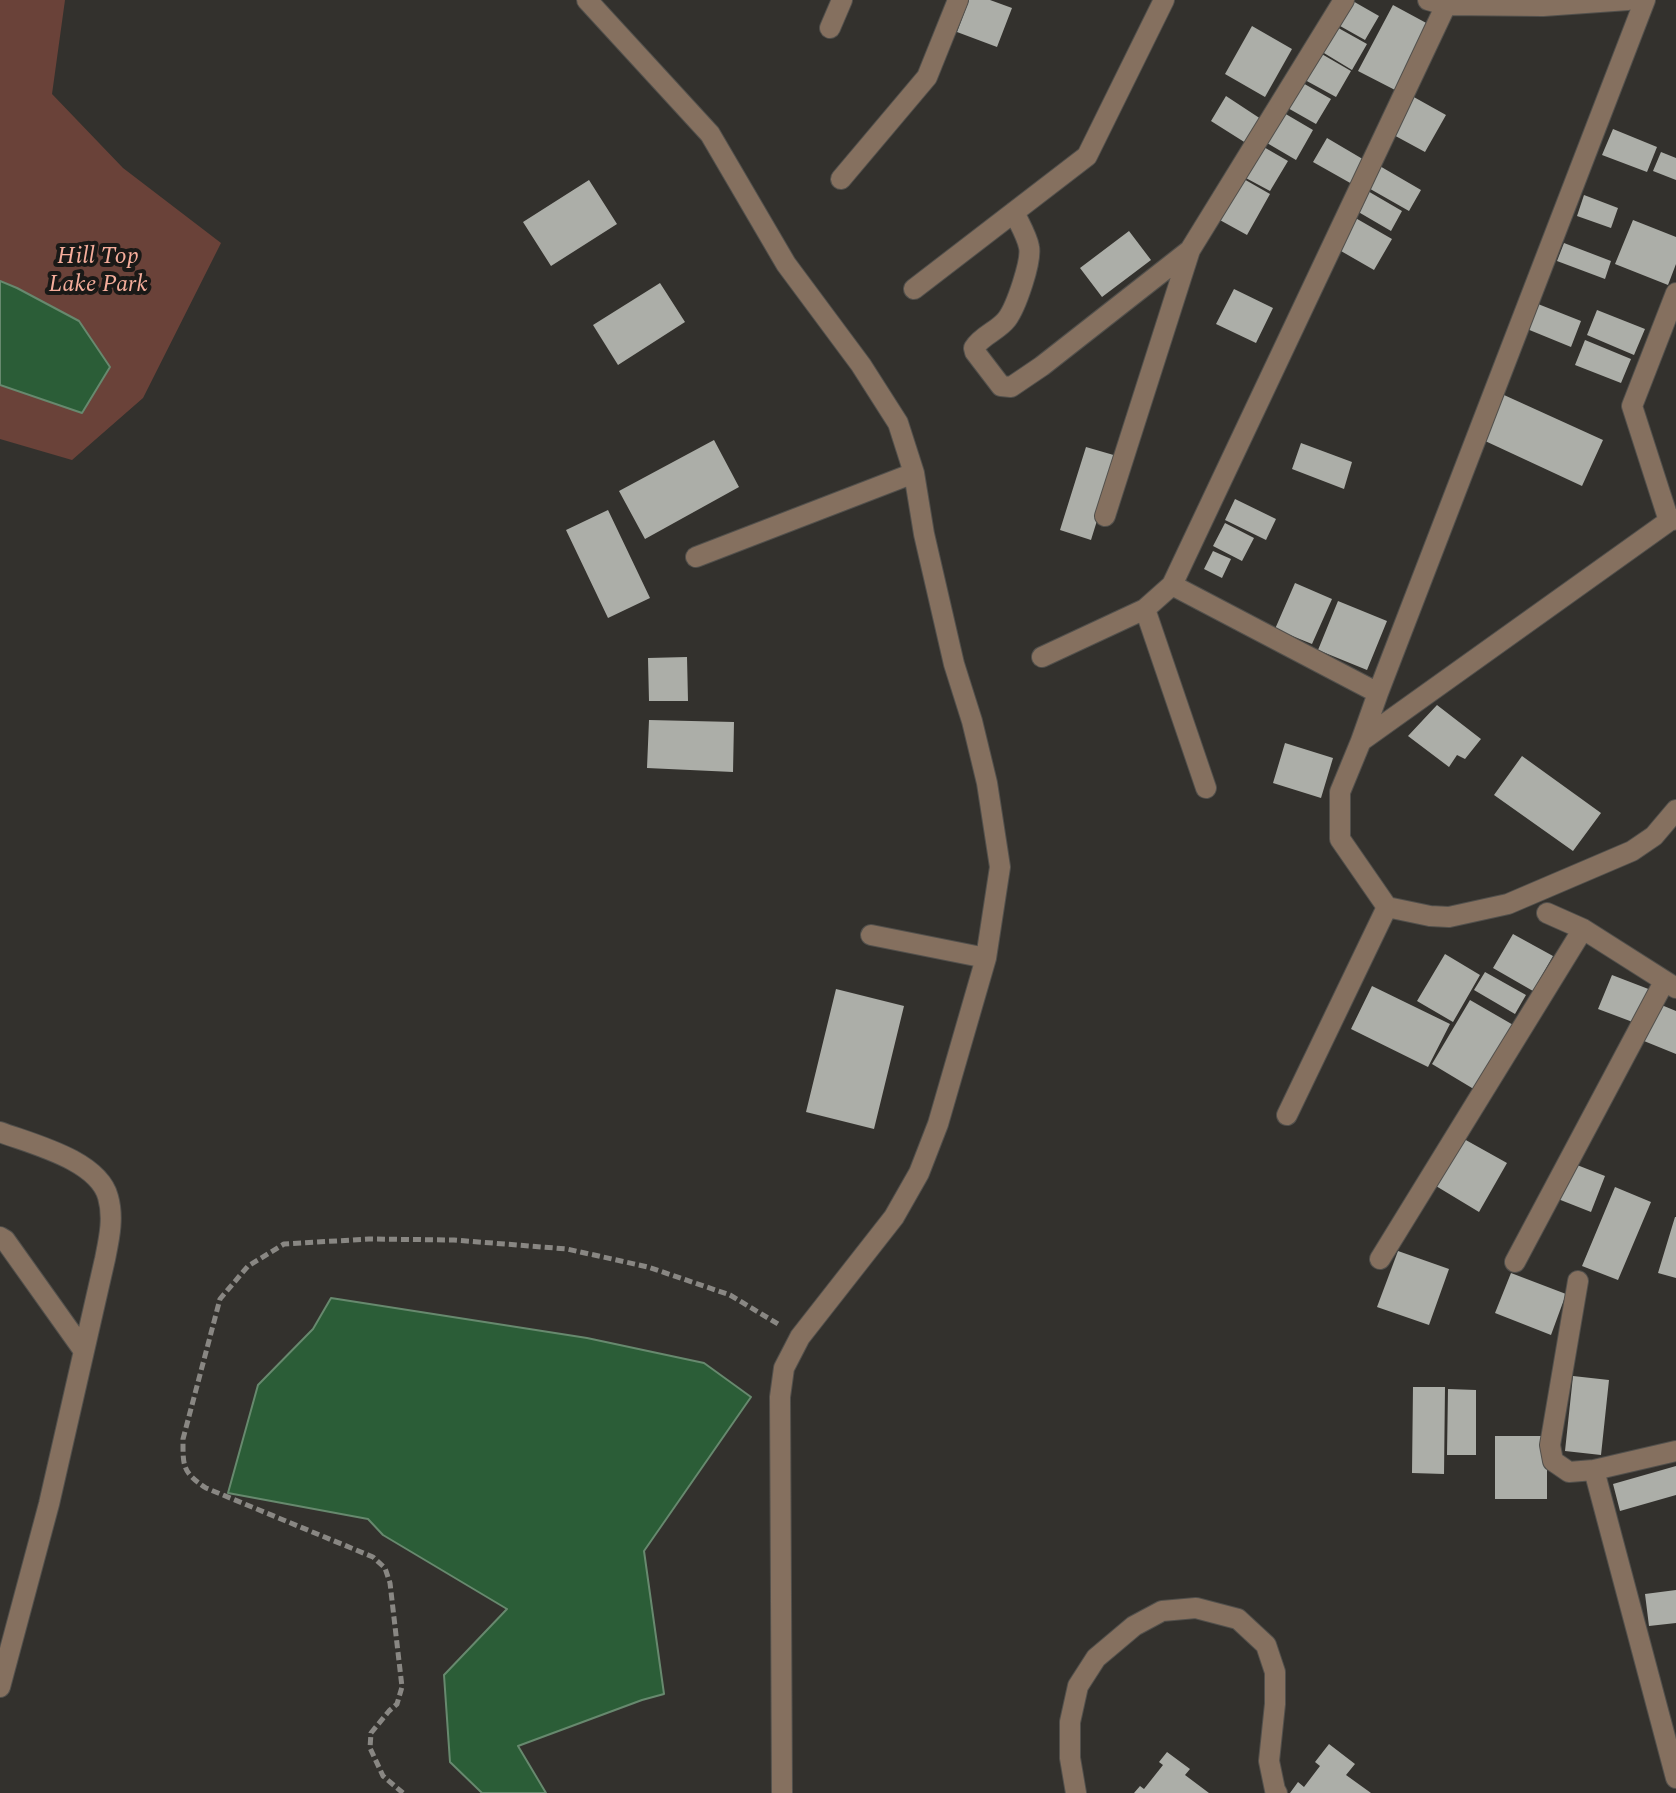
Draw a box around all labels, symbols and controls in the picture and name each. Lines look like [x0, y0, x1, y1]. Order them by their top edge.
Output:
park label: Hill Top Lake Park [48, 244, 148, 300]

